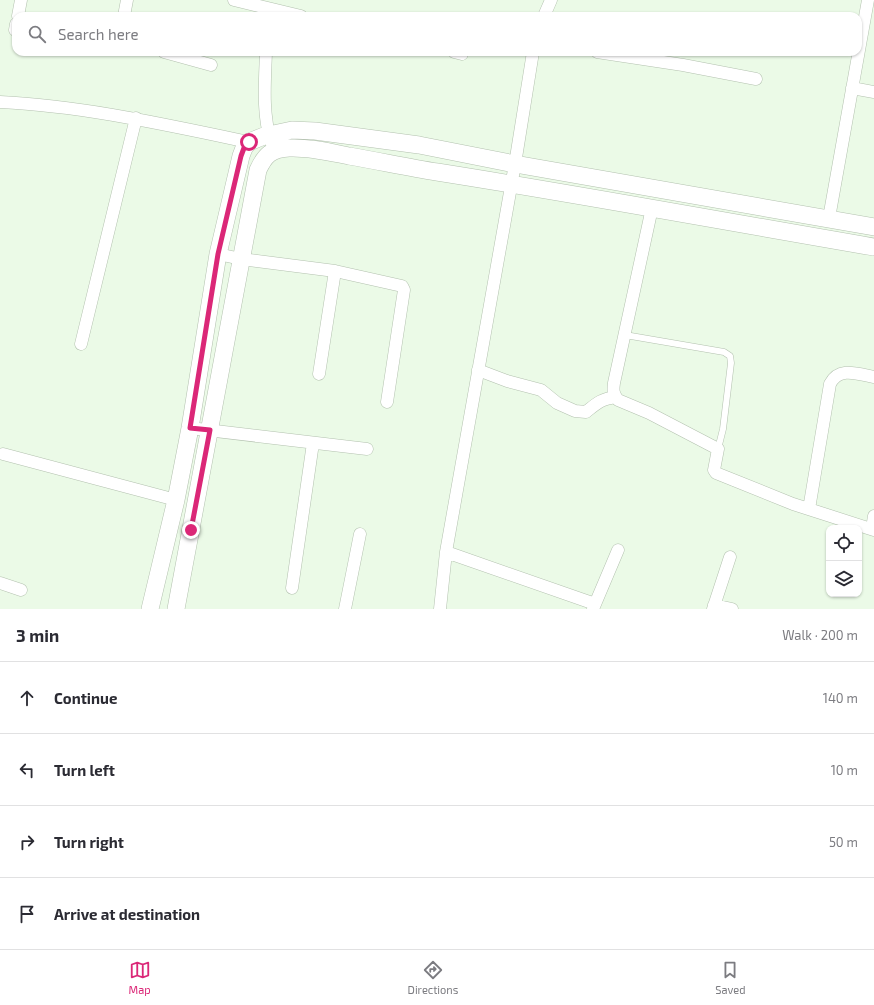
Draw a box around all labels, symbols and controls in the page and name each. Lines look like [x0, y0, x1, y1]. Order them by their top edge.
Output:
search box [12, 12, 862, 56]
icon: search [26, 23, 48, 45]
text: Search here [58, 25, 139, 43]
route start [240, 133, 258, 151]
route end [182, 521, 200, 539]
map controls [826, 525, 862, 597]
button: locate [826, 525, 862, 561]
button: layers [826, 561, 862, 597]
text: 3 min [16, 625, 59, 645]
text: Walk · 200 m [782, 627, 858, 643]
icon: ahead [16, 687, 38, 709]
text: Continue [54, 689, 117, 707]
text: 140 m [823, 690, 858, 706]
icon: left [16, 759, 38, 781]
text: Turn left [54, 761, 115, 779]
text: 10 m [831, 762, 858, 778]
icon: right [16, 831, 38, 853]
text: Turn right [54, 833, 124, 851]
text: 50 m [829, 834, 858, 850]
icon: arrive [16, 903, 38, 925]
text: Arrive at destination [54, 905, 200, 923]
tab: Map [129, 959, 151, 996]
tab: Directions [408, 959, 458, 996]
tab: Saved [715, 959, 746, 996]

